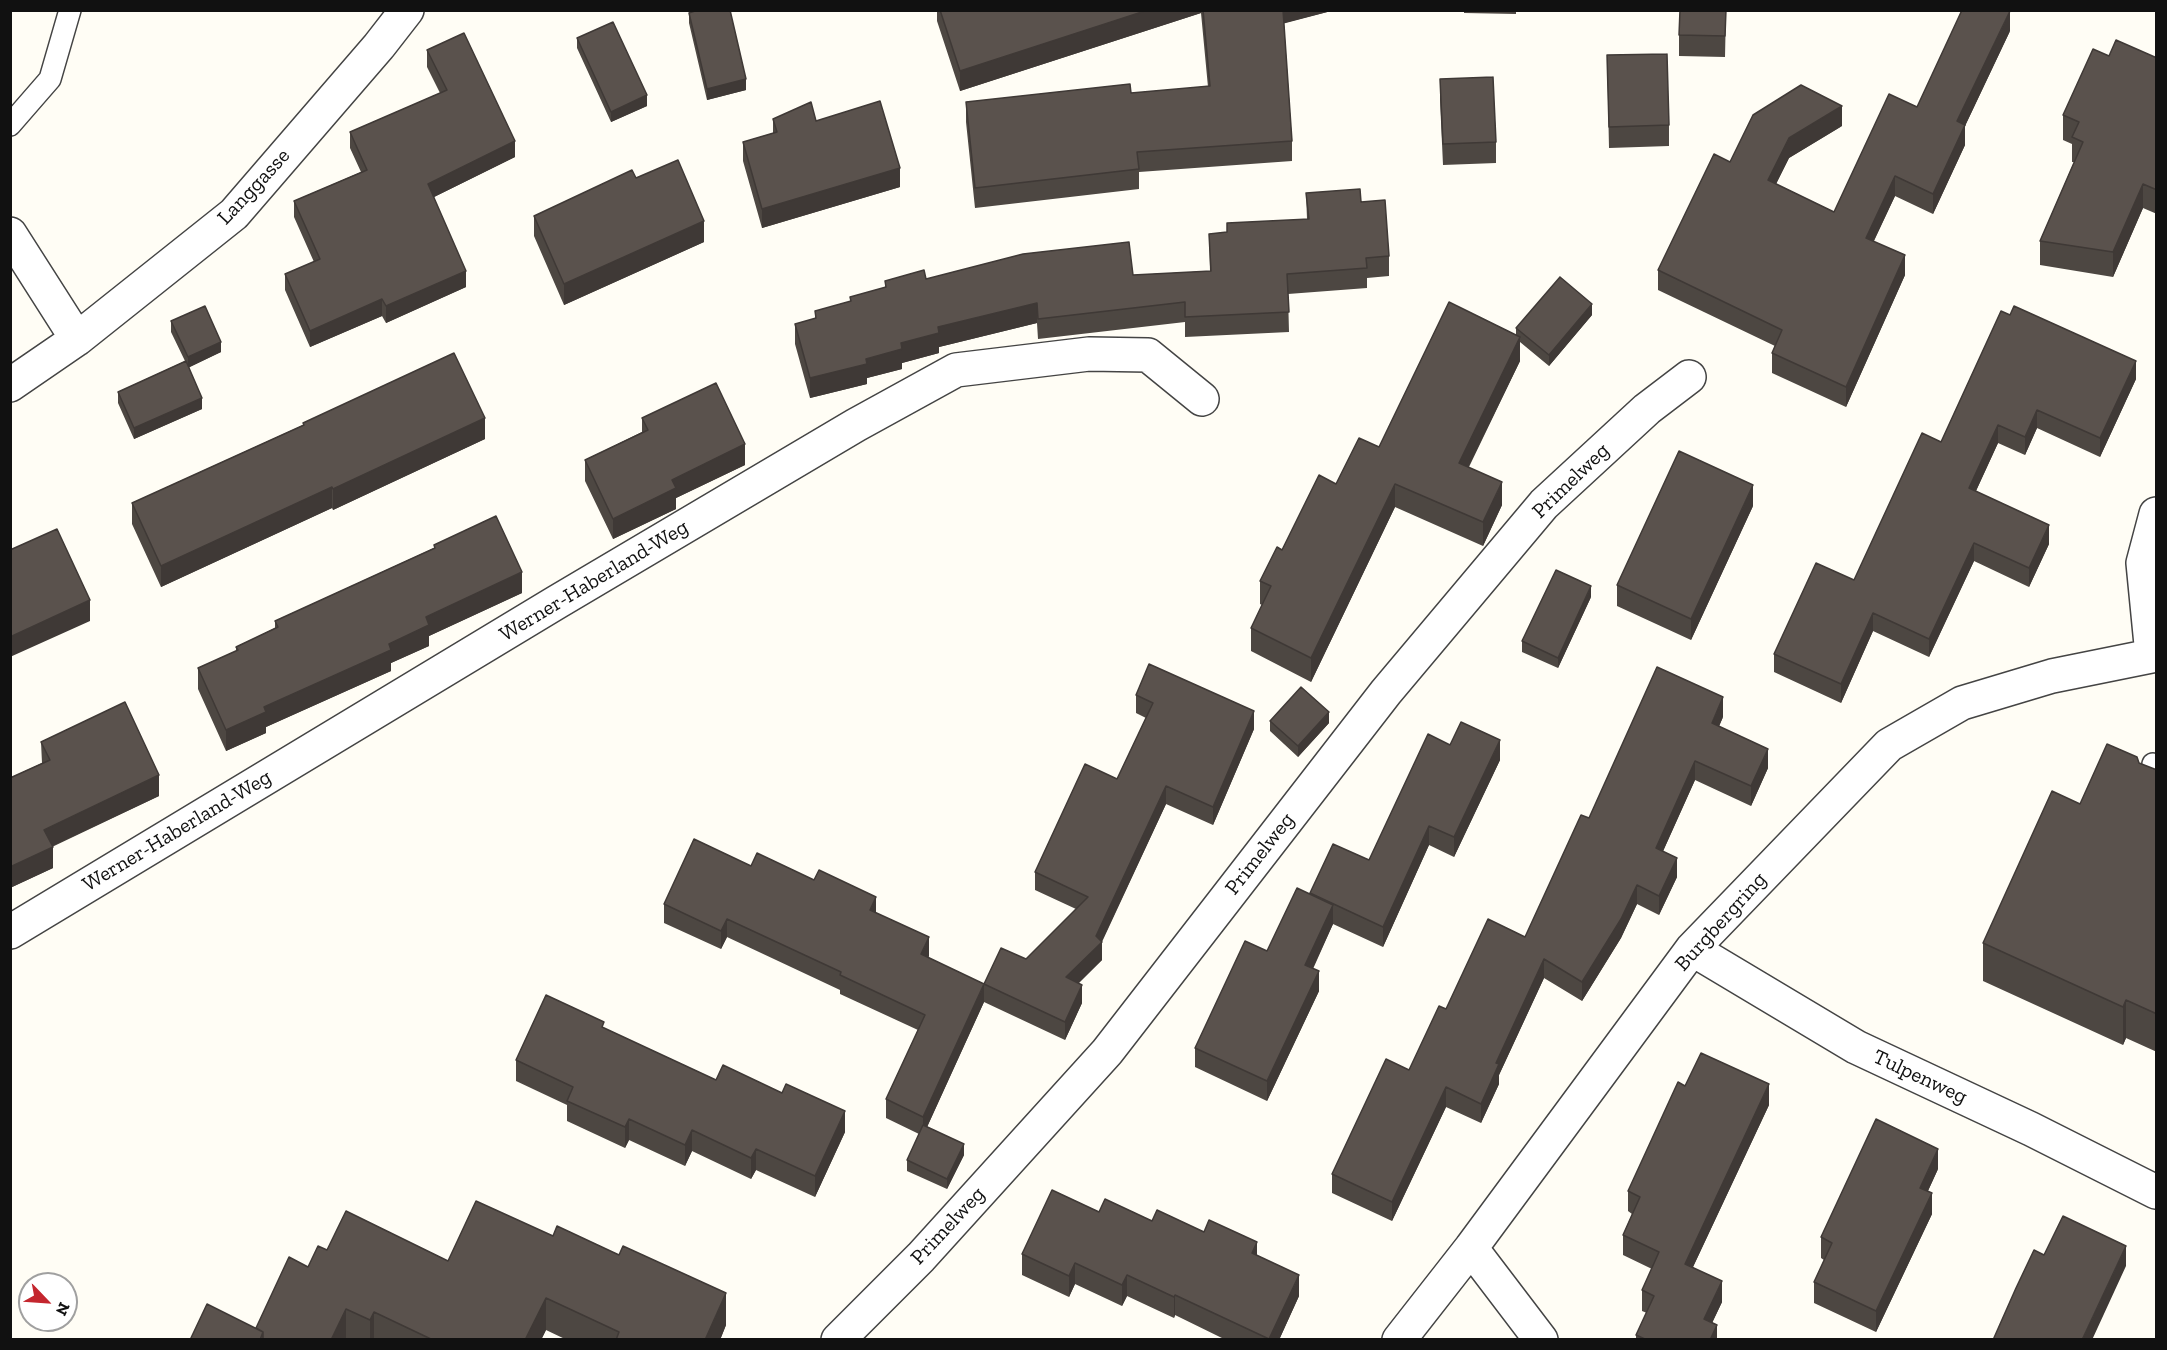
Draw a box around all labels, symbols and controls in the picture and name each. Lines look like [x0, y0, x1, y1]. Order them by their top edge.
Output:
street label: Langgasse [212, 144, 296, 230]
street label: Primelweg [1527, 438, 1615, 524]
street label: Werner-Haberland-Weg [495, 515, 693, 647]
street label: Werner-Haberland-Weg [78, 765, 276, 897]
street label: Primelweg [1220, 808, 1300, 900]
street label: Burgbergring [1670, 867, 1772, 977]
street label: Tulpenweg [1869, 1044, 1971, 1110]
street label: Primelweg [906, 1182, 990, 1270]
north arrow [18, 1272, 78, 1332]
text: N [52, 1299, 74, 1318]

